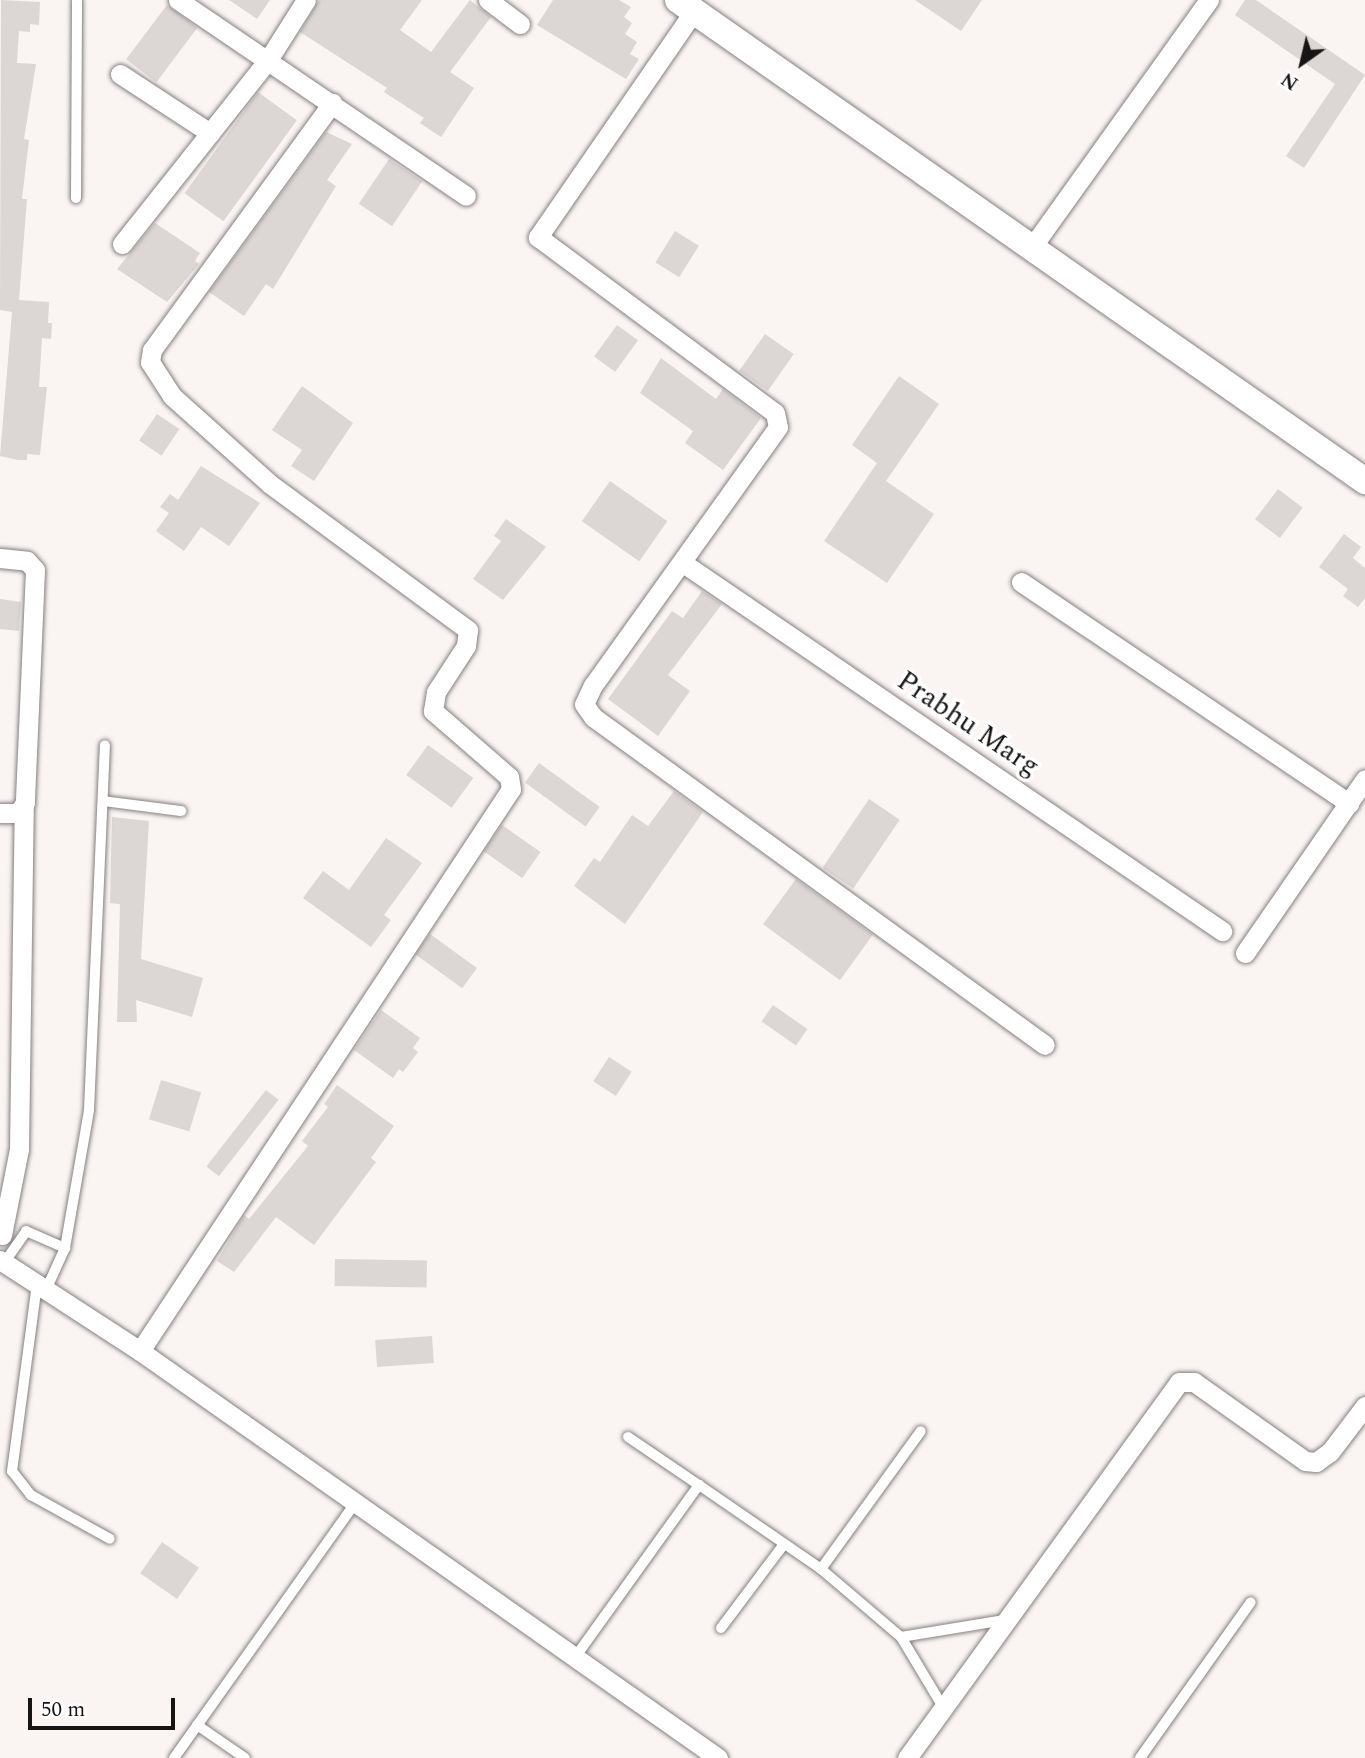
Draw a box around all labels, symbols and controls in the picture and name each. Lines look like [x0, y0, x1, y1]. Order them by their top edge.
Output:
north arrow [1267, 28, 1337, 98]
text: N [1275, 64, 1305, 97]
street label: Prabhu Marg [891, 664, 1045, 784]
scale bar [32, 1684, 178, 1728]
text: 50 m [41, 1694, 85, 1726]

